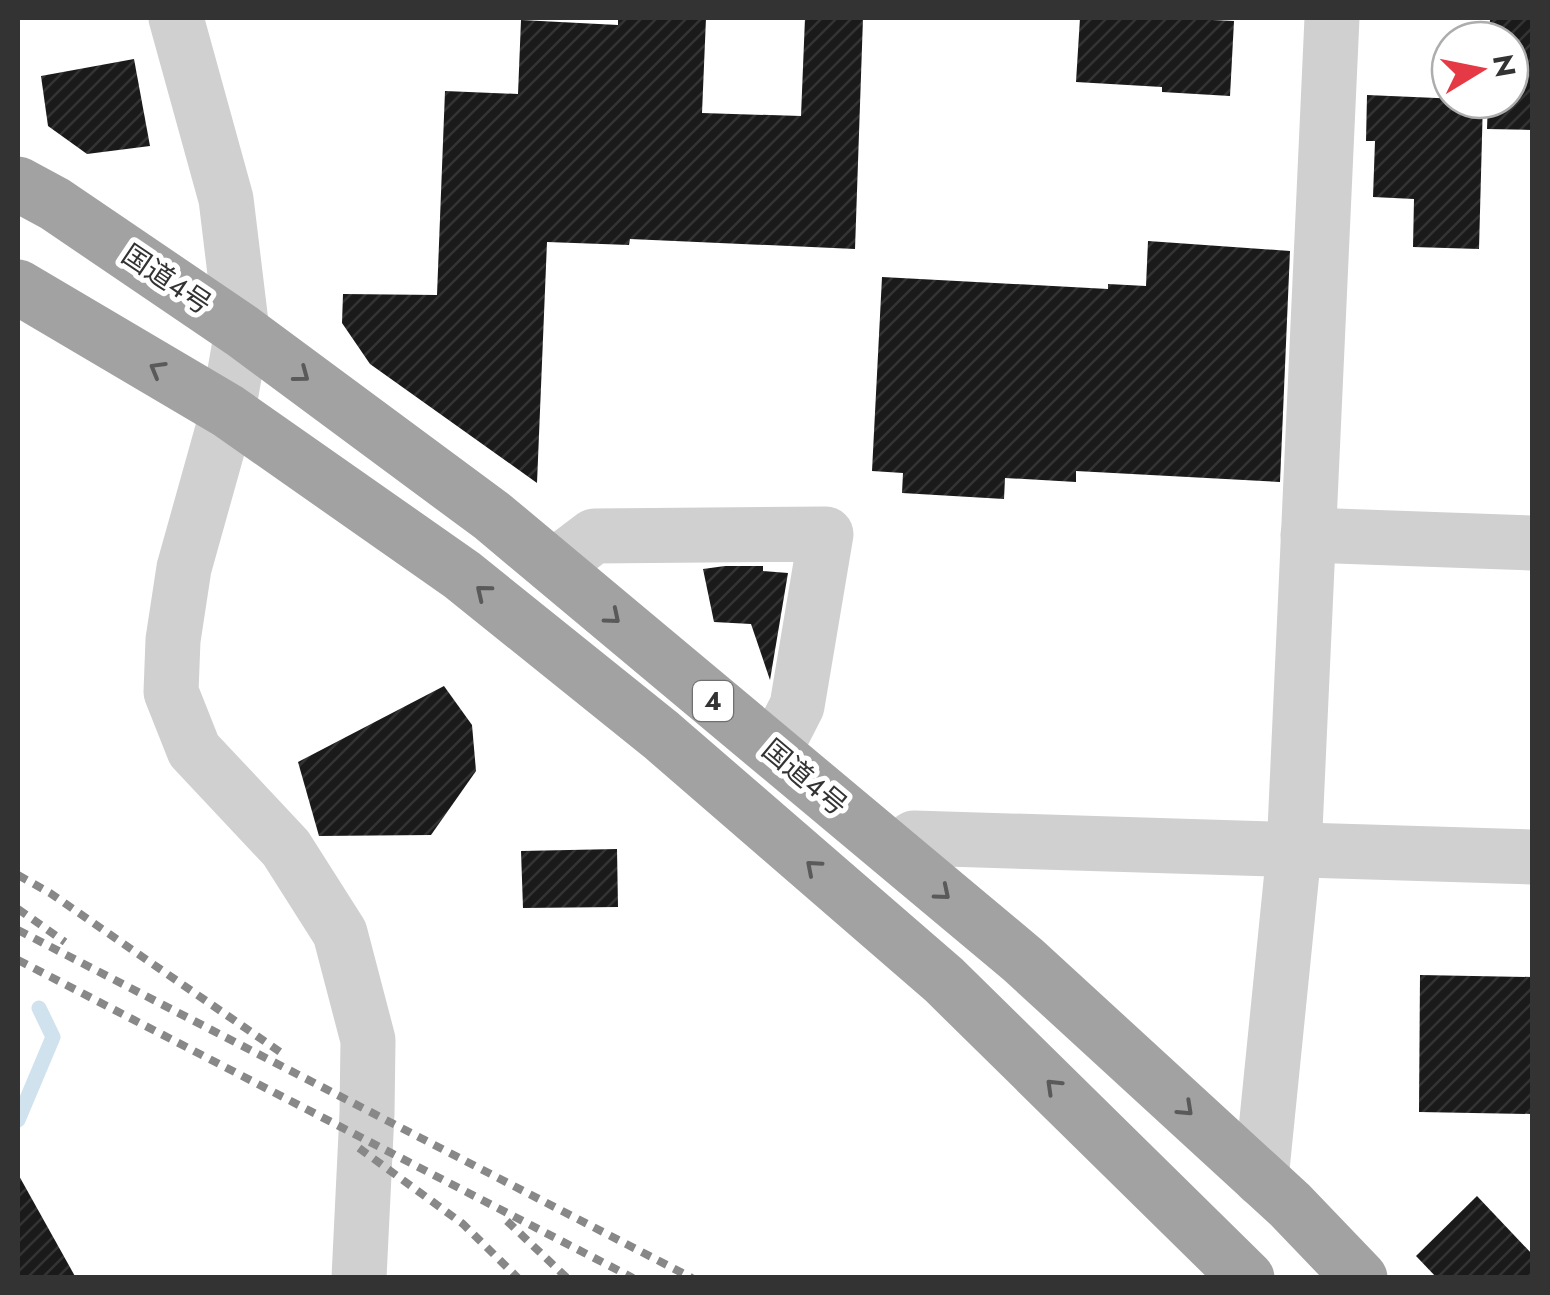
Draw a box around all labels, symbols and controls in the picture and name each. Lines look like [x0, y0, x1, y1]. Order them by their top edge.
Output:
north arrow [1430, 20, 1530, 120]
text: N [1482, 51, 1526, 80]
street label: 国道4号 [114, 234, 220, 324]
one-way arrow [150, 362, 168, 381]
one-way arrow [291, 363, 309, 380]
one-way arrow [476, 586, 494, 604]
one-way arrow [602, 605, 620, 623]
road number: 4 [693, 681, 733, 721]
street label: 国道4号 [753, 729, 856, 825]
one-way arrow [807, 860, 825, 878]
one-way arrow [932, 881, 950, 899]
one-way arrow [1046, 1080, 1064, 1098]
one-way arrow [1174, 1097, 1193, 1115]

